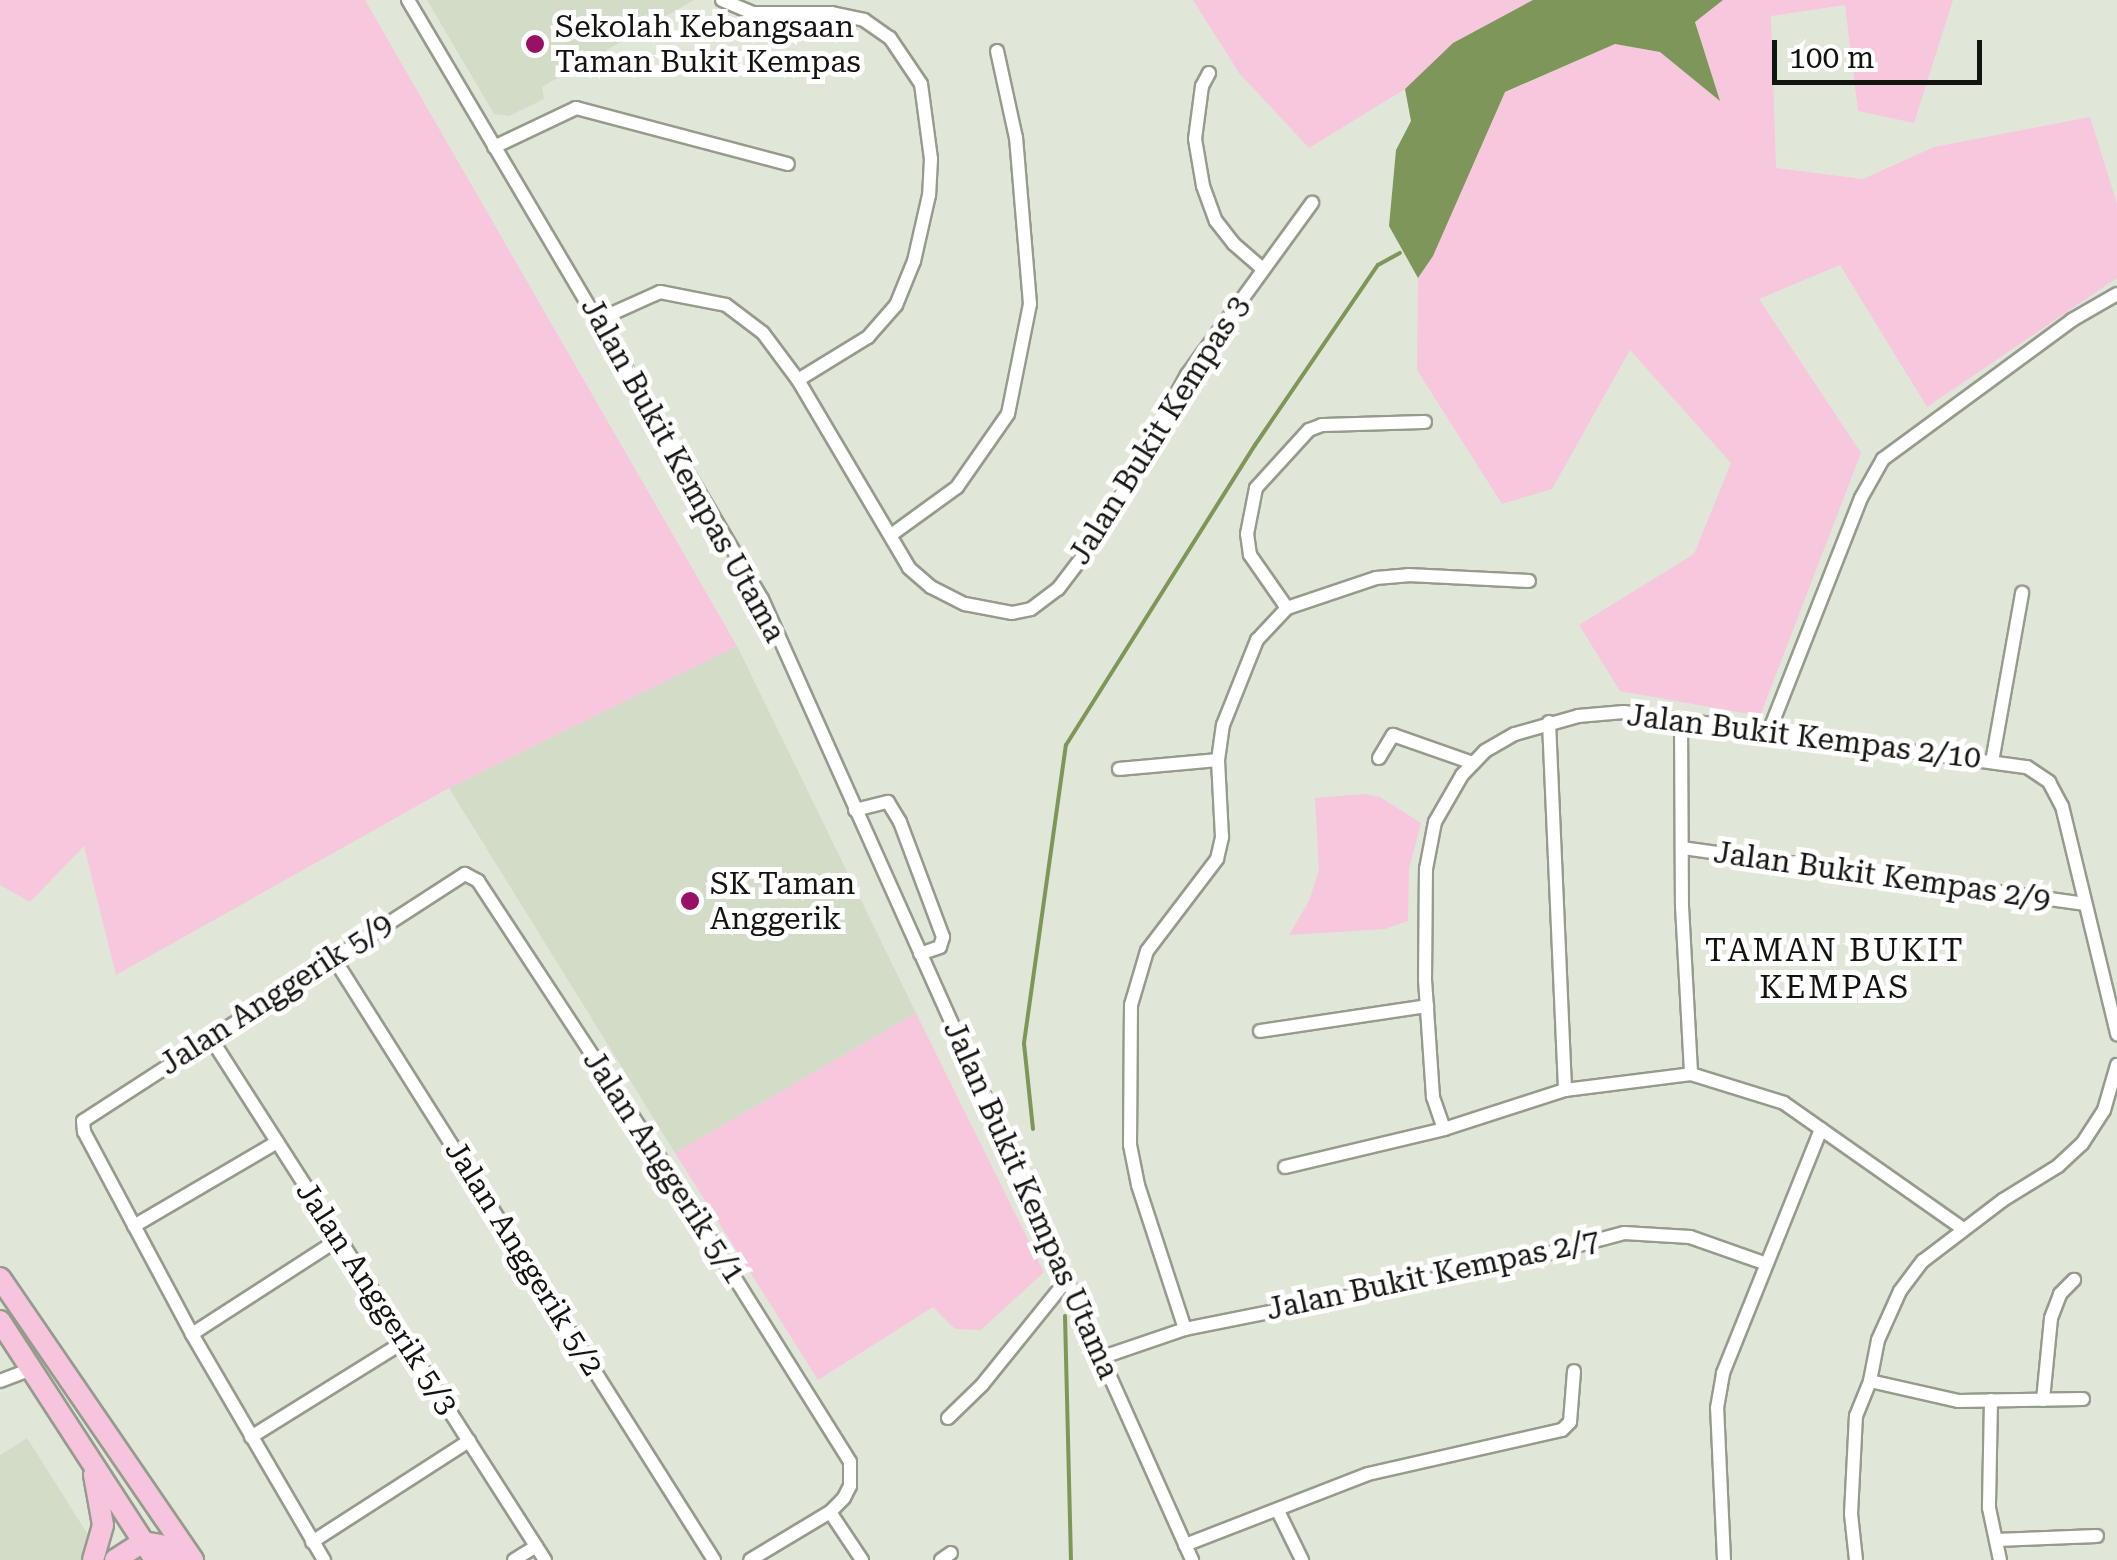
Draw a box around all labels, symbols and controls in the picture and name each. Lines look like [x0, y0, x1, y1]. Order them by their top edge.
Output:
place label: Sekolah Kebangsaan Taman Bukit Kempas [555, 9, 861, 80]
scale bar [1777, 20, 1987, 82]
marker: Sekolah Kebangsaan Taman Bukit Kempas [524, 33, 546, 55]
text: 100 m [1789, 40, 1874, 75]
street label: Jalan Bukit Kempas 3 [1062, 289, 1256, 571]
street label: Jalan Bukit Kempas Utama [573, 292, 793, 648]
street label: Jalan Bukit Kempas 2/10 [1625, 697, 1983, 777]
street label: Jalan Bukit Kempas 2/9 [1711, 835, 2053, 917]
place label: SK Taman Anggerik [710, 866, 855, 936]
marker: SK Taman Anggerik [679, 890, 701, 912]
street label: Jalan Anggerik 5/9 [153, 905, 399, 1083]
district label: TAMAN BUKIT KEMPAS [1705, 932, 1965, 1007]
street label: Jalan Bukit Kempas Utama [936, 1015, 1126, 1385]
street label: Jalan Anggerik 5/1 [575, 1044, 753, 1290]
street label: Jalan Anggerik 5/2 [437, 1134, 611, 1382]
street label: Jalan Anggerik 5/3 [288, 1175, 466, 1421]
street label: Jalan Bukit Kempas 2/7 [1263, 1222, 1603, 1328]

